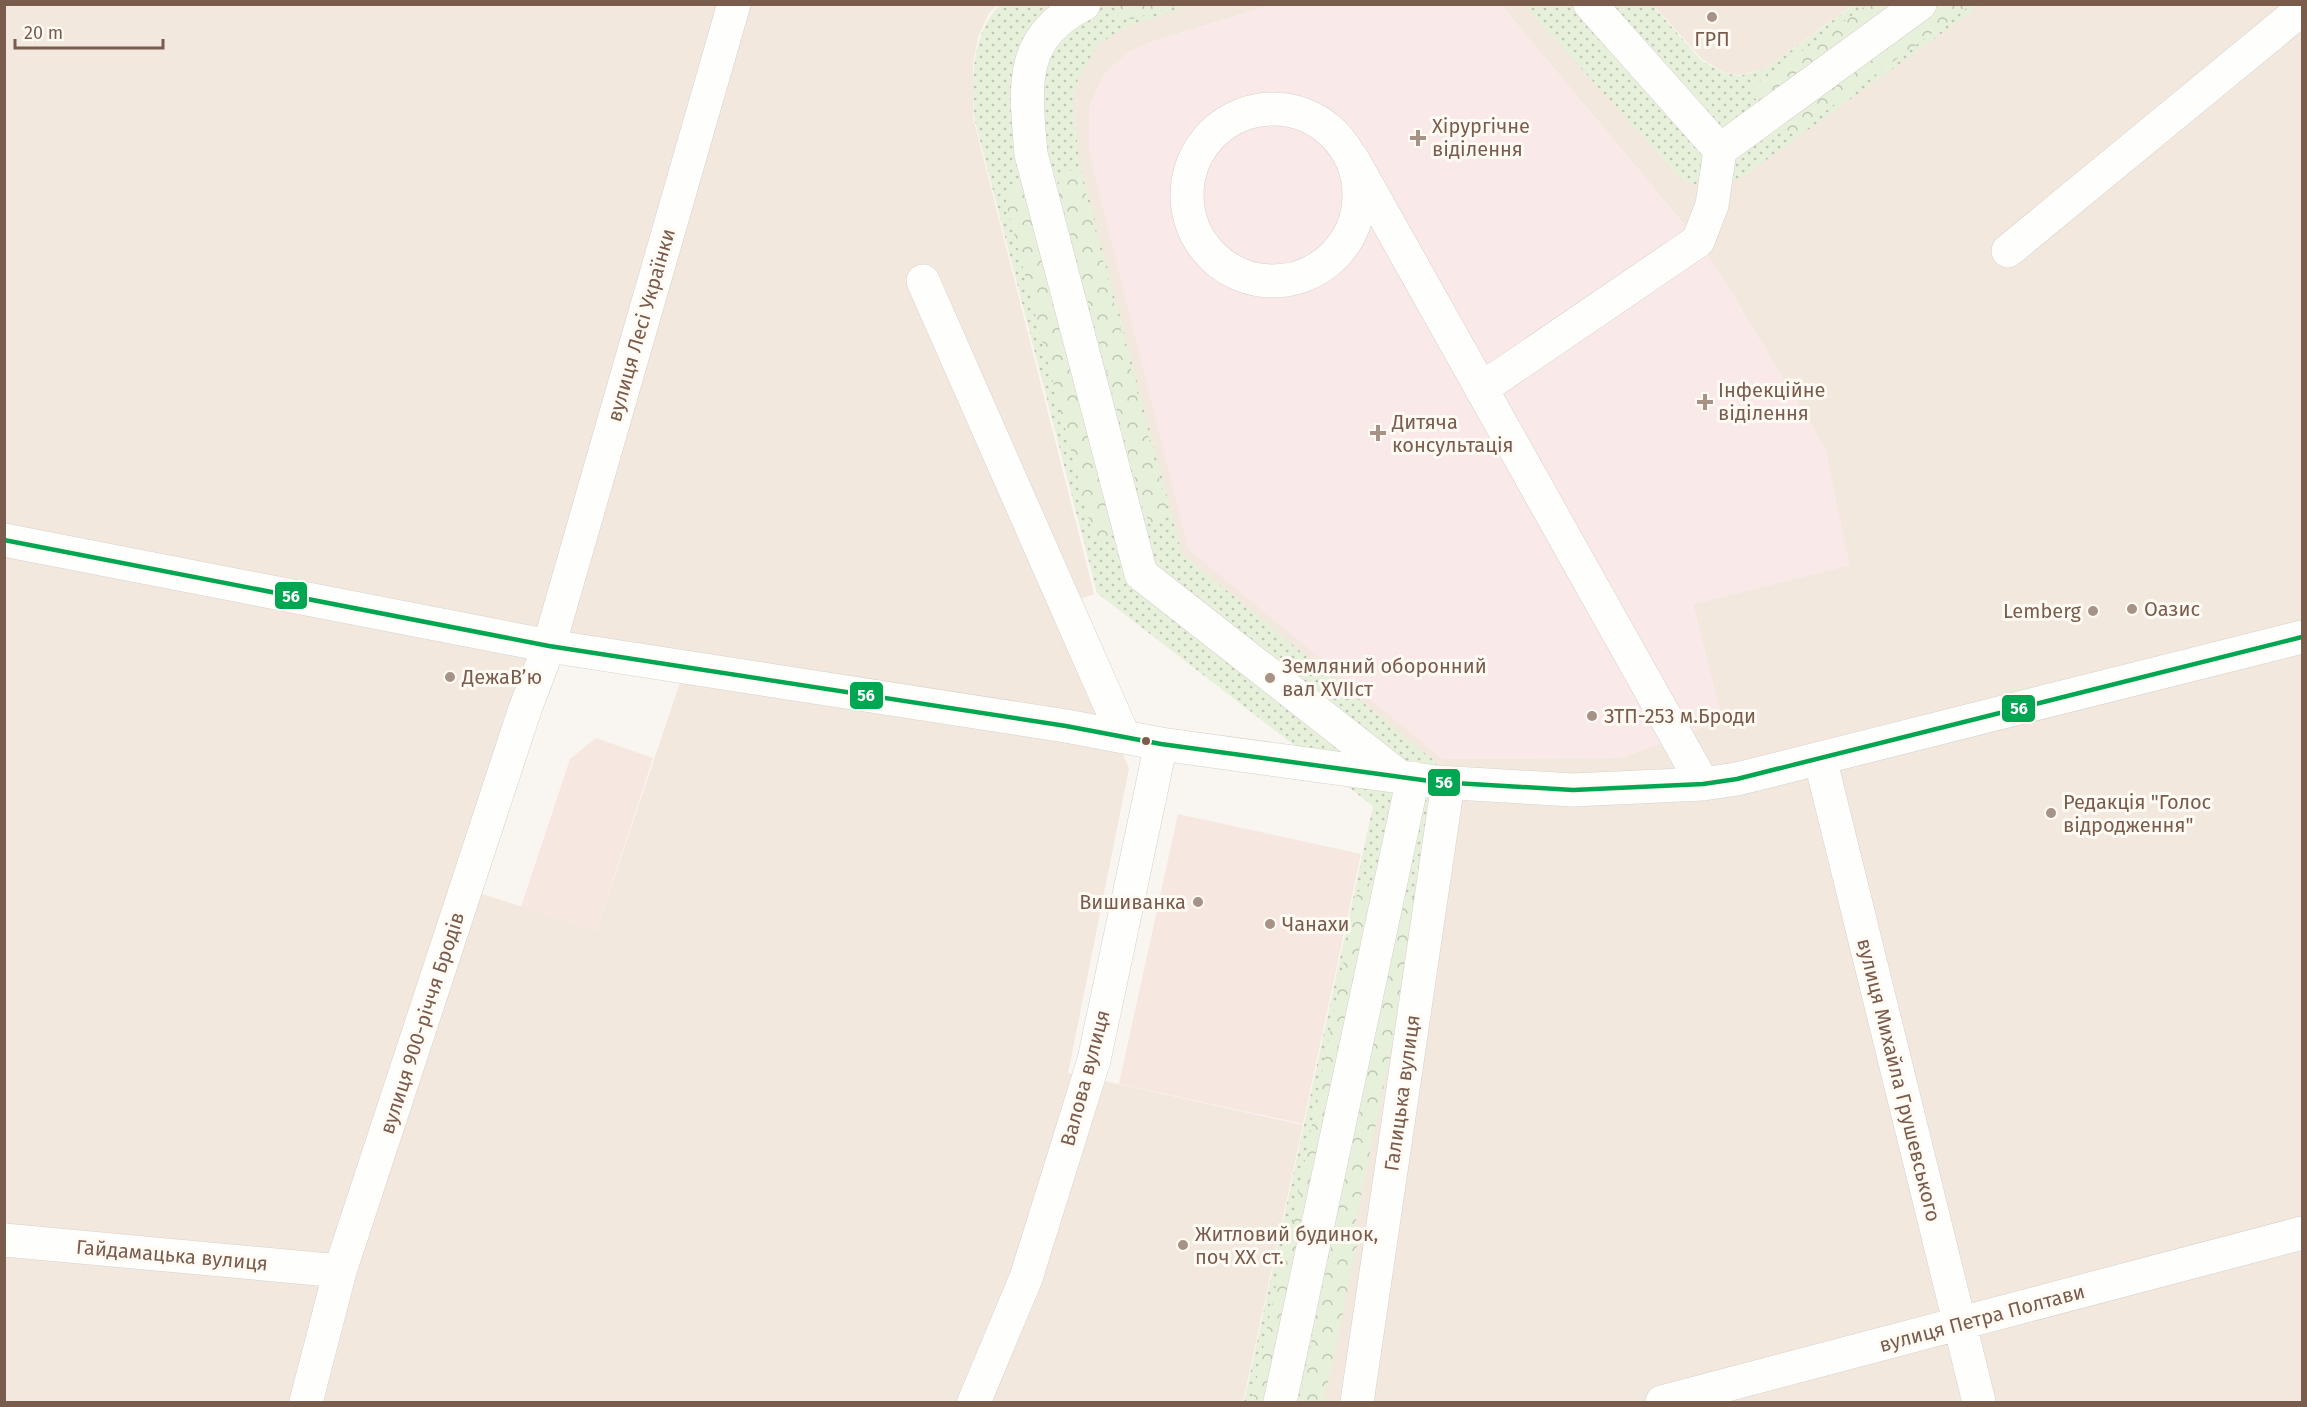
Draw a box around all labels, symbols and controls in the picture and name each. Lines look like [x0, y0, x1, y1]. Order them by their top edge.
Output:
marker: ГРП [1705, 10, 1719, 24]
scale bar [15, 12, 164, 50]
text: 20 m [24, 22, 63, 44]
place label: ГРП [1694, 27, 1730, 51]
place label: Хірургічне віділення [1432, 114, 1530, 161]
marker: Хірургічне віділення [1409, 129, 1427, 147]
street label: вулиця Лесі Українки [602, 226, 680, 424]
place label: Інфекційне віділення [1718, 378, 1825, 425]
marker: Інфекційне віділення [1696, 393, 1714, 411]
place label: Дитяча консультація [1391, 410, 1514, 457]
marker: Дитяча консультація [1369, 424, 1387, 442]
line badge: 56 [274, 581, 308, 610]
text: 56 [282, 587, 300, 606]
place label: Оазис [2144, 597, 2200, 621]
place label: Lemberg [2003, 599, 2082, 623]
marker: Оазис [2125, 602, 2139, 616]
marker: Lemberg [2086, 604, 2100, 618]
place label: Земляний оборонний вал XVIIст [1282, 654, 1487, 701]
place label: ДежаВ’ю [461, 665, 542, 689]
marker: ДежаВ’ю [443, 670, 457, 684]
marker: Земляний оборонний вал XVIIст [1263, 671, 1277, 685]
line badge: 56 [849, 681, 884, 710]
text: 56 [857, 686, 875, 705]
line badge: 56 [2001, 694, 2036, 723]
text: 56 [2010, 699, 2028, 718]
place label: ЗТП-253 м.Броди [1604, 704, 1756, 728]
marker: ЗТП-253 м.Броди [1585, 709, 1599, 723]
unlabelled marker [1140, 735, 1152, 747]
line badge: 56 [1427, 768, 1461, 797]
text: 56 [1435, 773, 1453, 792]
place label: Редакція "Голос відродження" [2063, 790, 2211, 837]
marker: Редакція "Голос відродження" [2044, 806, 2058, 820]
place label: Вишиванка [1079, 890, 1186, 914]
marker: Вишиванка [1191, 895, 1205, 909]
street label: вулиця 900-річчя Бродів [375, 909, 469, 1137]
place label: Чанахи [1282, 912, 1350, 936]
marker: Чанахи [1263, 917, 1277, 931]
street label: вулиця Михайла Грушевського [1852, 936, 1946, 1224]
street label: Валова вулиця [1055, 1007, 1115, 1149]
street label: Галицька вулиця [1379, 1013, 1425, 1173]
place label: Житловий будинок, поч XX ст. [1195, 1222, 1378, 1269]
street label: Гайдамацька вулиця [75, 1235, 269, 1275]
marker: Житловий будинок, поч XX ст. [1176, 1238, 1190, 1252]
street label: вулиця Петра Полтави [1877, 1279, 2087, 1357]

